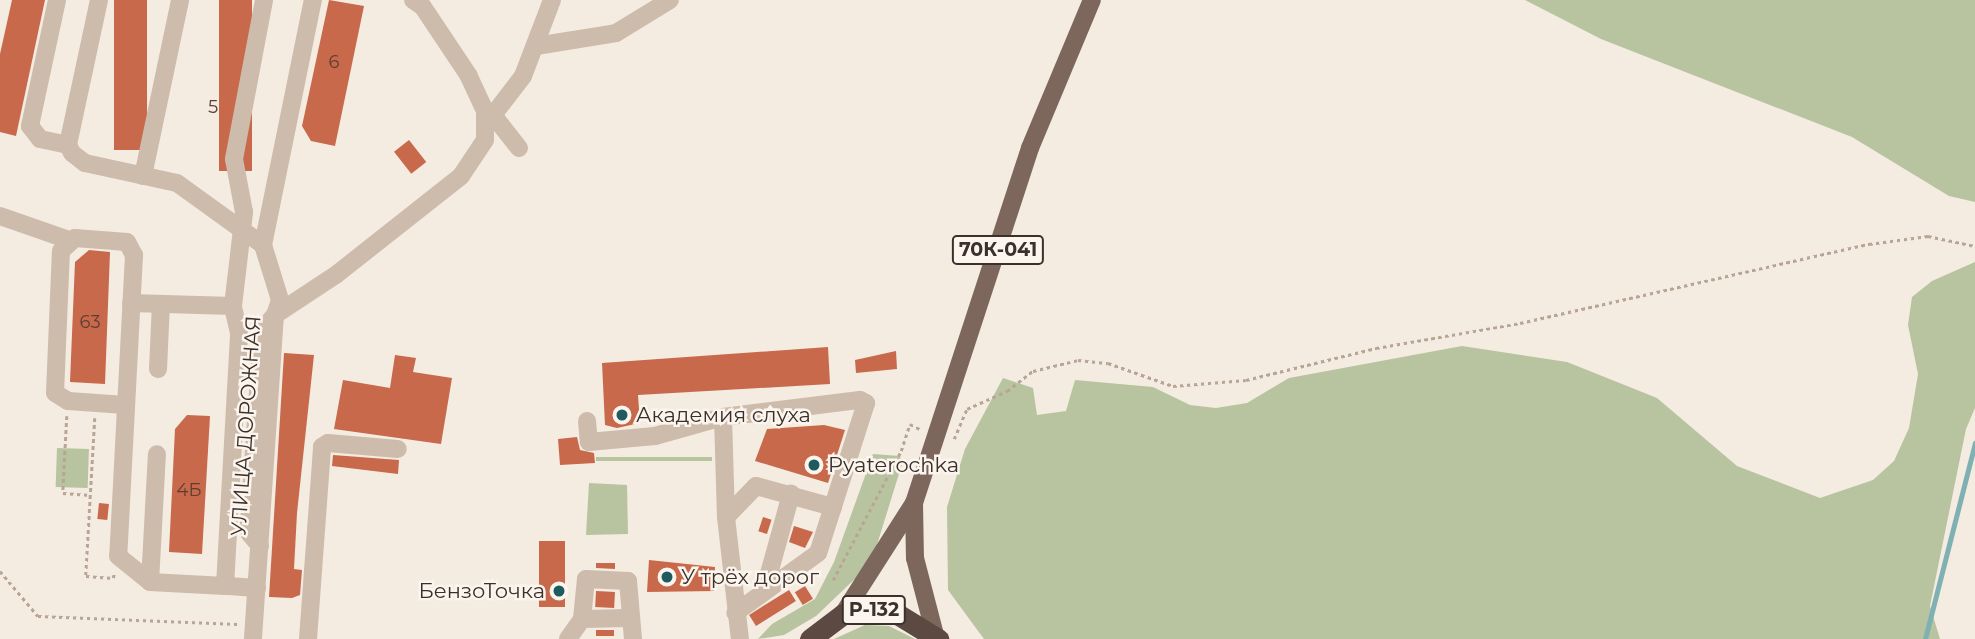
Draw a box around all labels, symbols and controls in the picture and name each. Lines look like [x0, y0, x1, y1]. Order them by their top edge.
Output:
house number: 6 [329, 51, 339, 73]
house number: 5 [208, 96, 218, 118]
road number: 70К-041 [951, 234, 1045, 266]
house number: 63 [79, 311, 101, 333]
street label: УЛИЦА ДОРОЖНАЯ [226, 315, 266, 537]
place label: Академия слуха [636, 402, 811, 428]
marker: Академия слуха [614, 407, 630, 423]
place label: Pyaterochka [828, 452, 959, 478]
marker: Pyaterochka [806, 457, 822, 473]
house number: 4Б [177, 479, 201, 501]
place label: У трёх дорог [681, 564, 819, 590]
marker: У трёх дорог [659, 569, 675, 585]
place label: БензоТочка [418, 578, 545, 604]
marker: БензоТочка [551, 583, 567, 599]
road number: Р-132 [841, 594, 907, 625]

